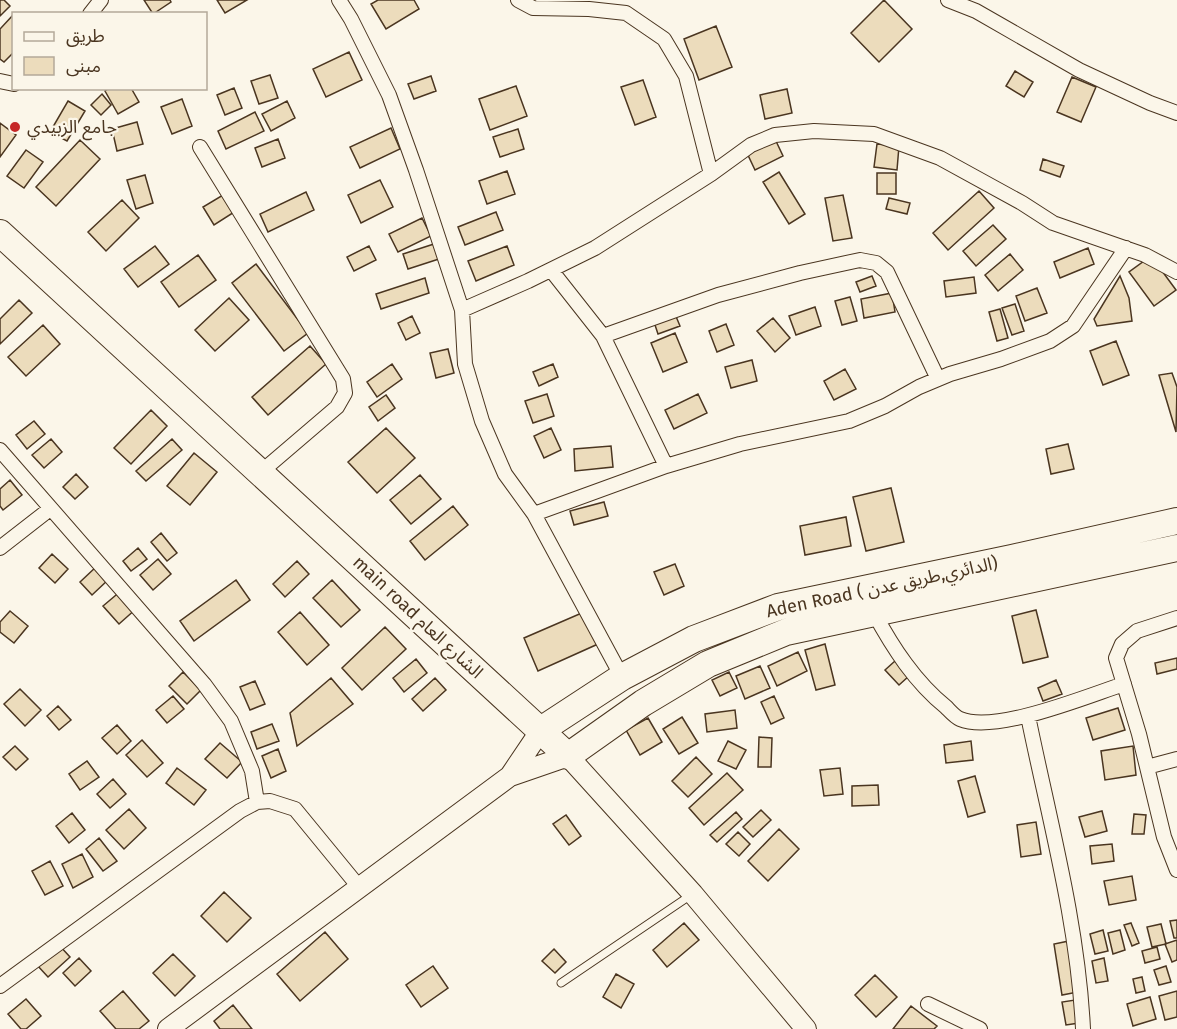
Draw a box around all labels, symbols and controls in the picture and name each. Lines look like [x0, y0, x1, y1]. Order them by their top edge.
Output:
legend [12, 12, 207, 90]
text: طريق [66, 25, 105, 47]
text: مبنى [66, 55, 101, 77]
place label: جامع الزبيدي [27, 116, 117, 141]
marker: جامع الزبيدي [8, 120, 22, 134]
street label: main road الشارع العام [346, 551, 488, 685]
street label: Aden Road ( الدائري,طريق عدن) [764, 552, 1000, 624]

